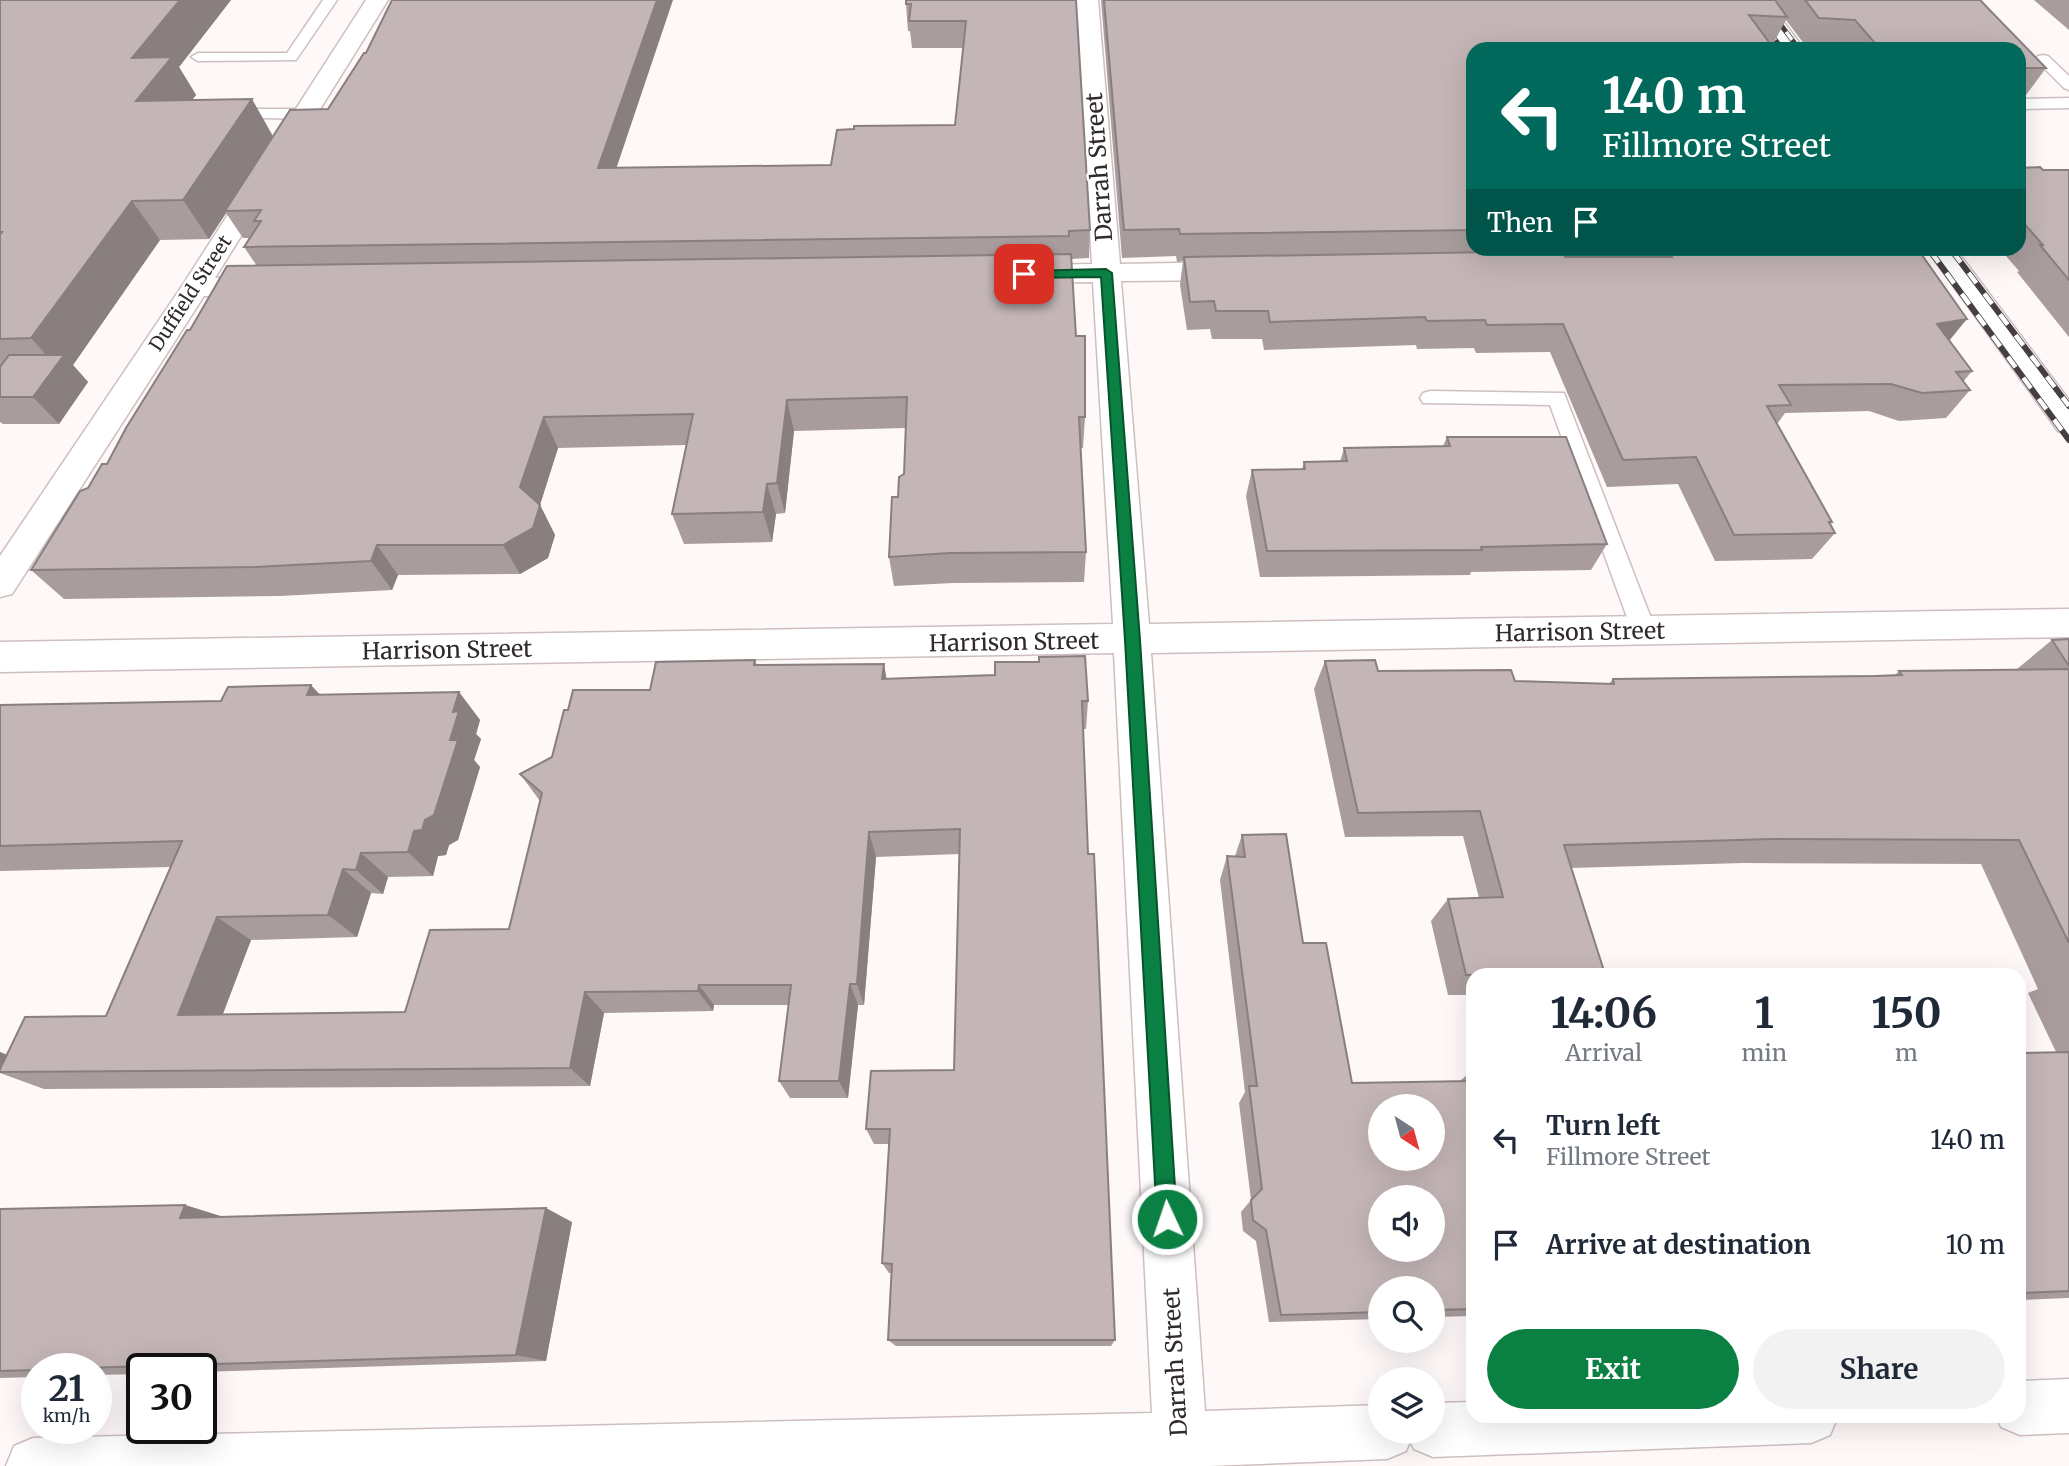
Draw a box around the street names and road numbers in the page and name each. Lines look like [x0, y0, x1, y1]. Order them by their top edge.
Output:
street label: Darrah Street [1079, 92, 1118, 242]
street label: Duffield Street [144, 230, 237, 355]
street label: Harrison Street [1495, 616, 1665, 647]
street label: Harrison Street [929, 626, 1099, 657]
street label: Harrison Street [362, 634, 532, 665]
street label: Darrah Street [1156, 1287, 1193, 1437]

